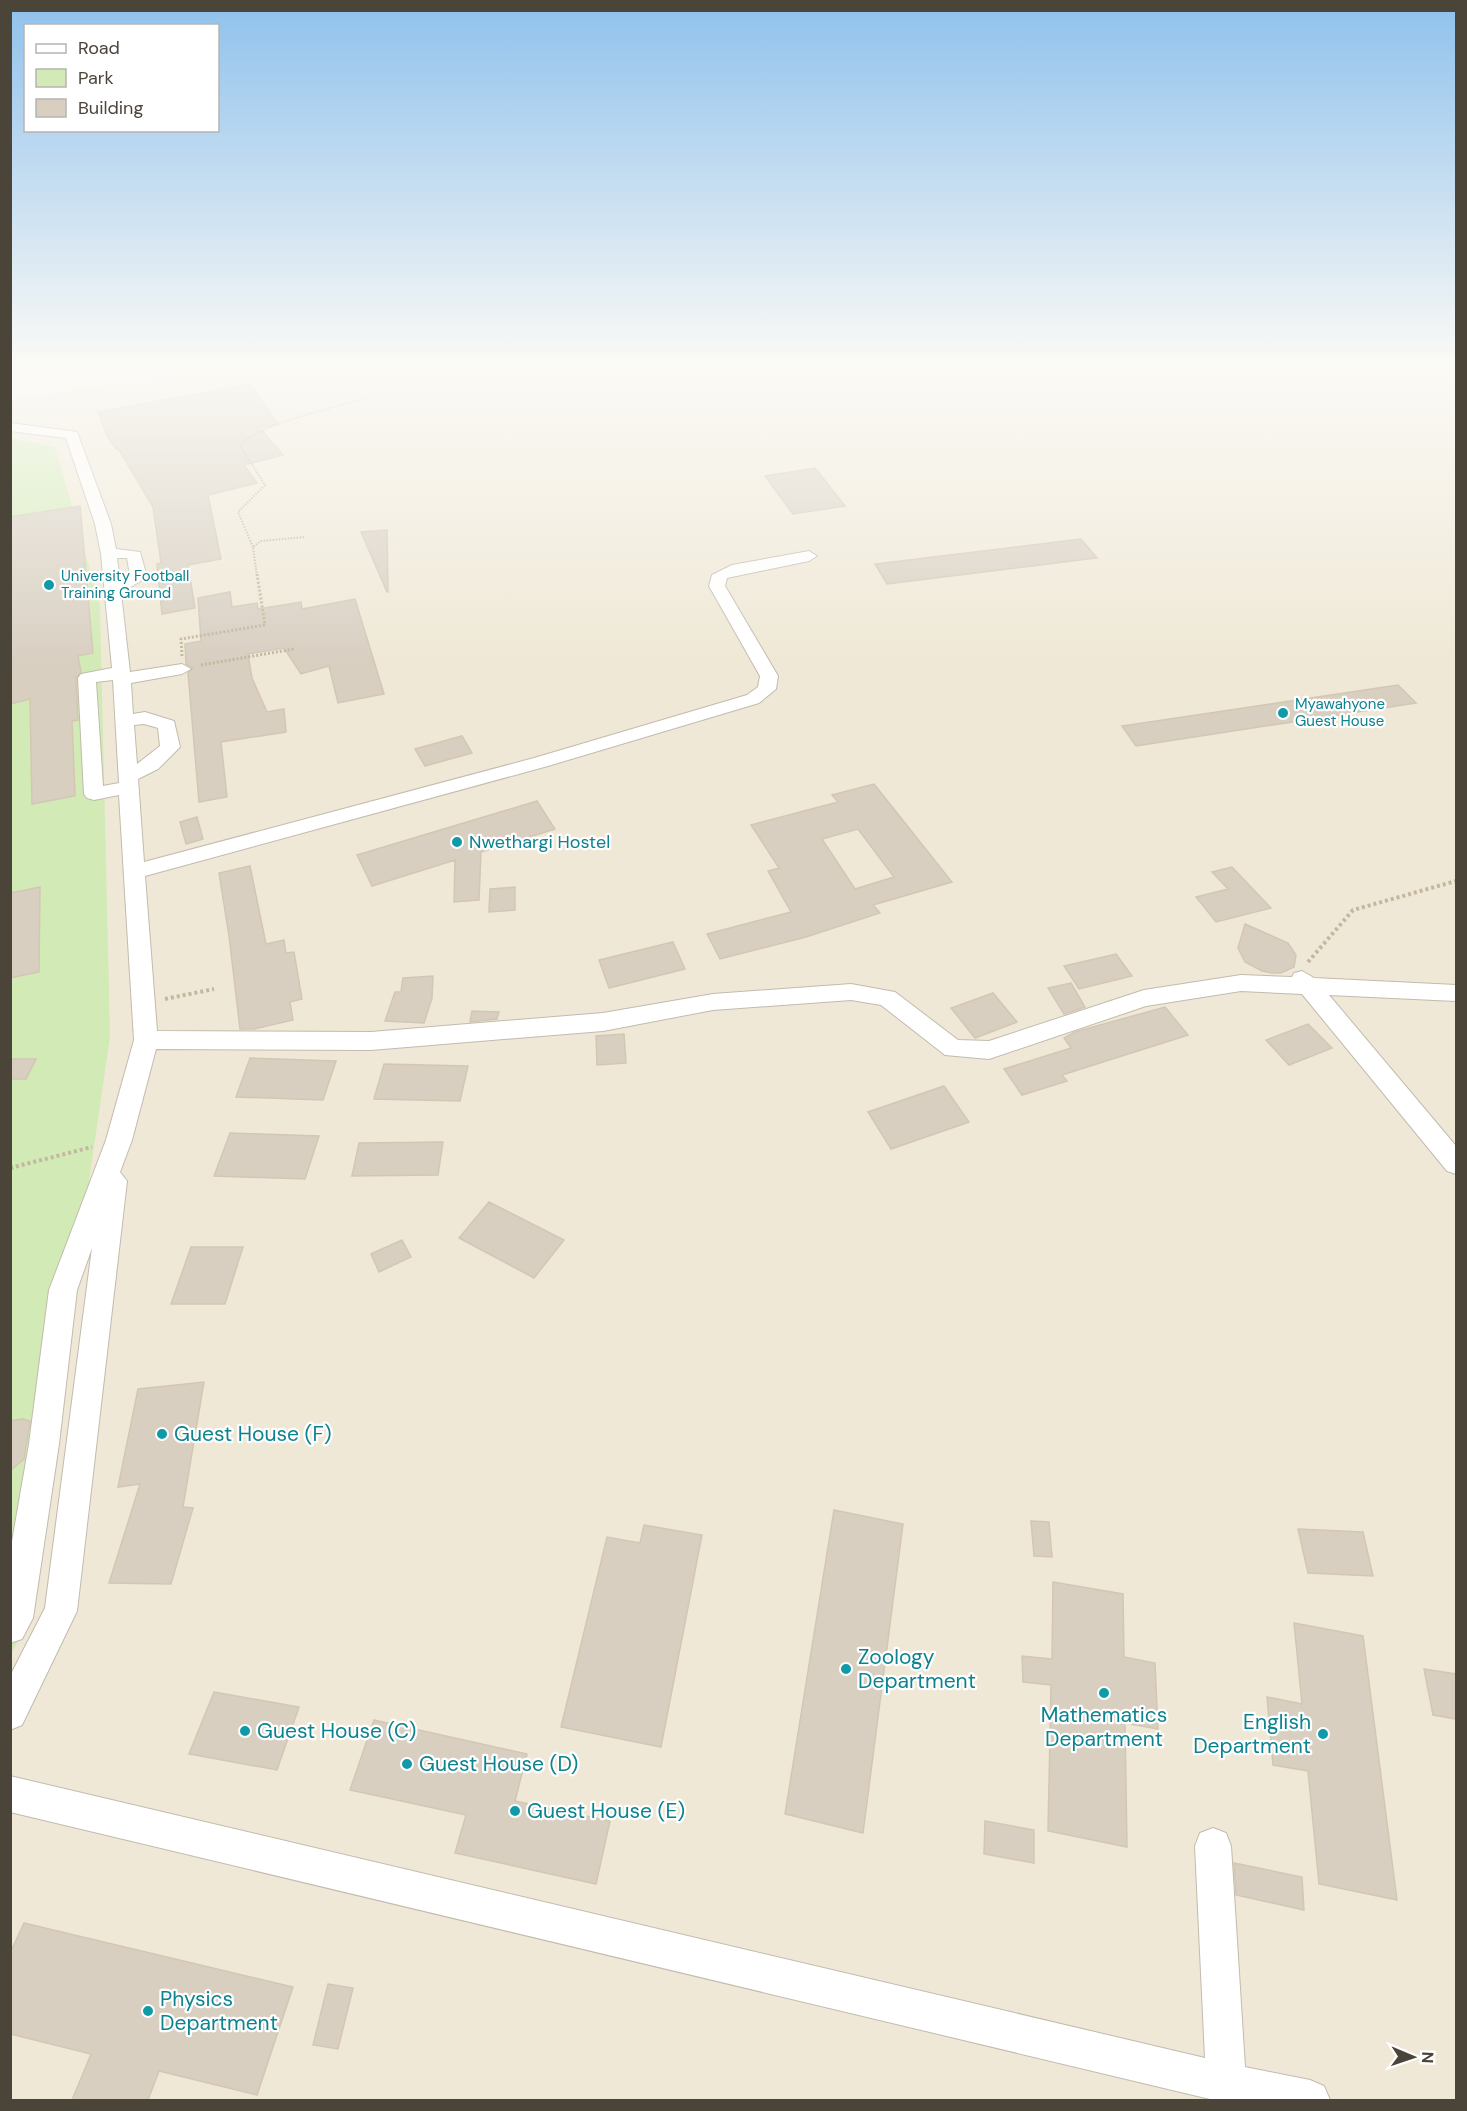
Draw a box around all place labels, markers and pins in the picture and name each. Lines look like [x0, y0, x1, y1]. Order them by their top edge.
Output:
place label: University Football Training Ground [61, 566, 189, 603]
marker: University Football Training Ground [42, 578, 56, 592]
place label: Myawahyone Guest House [1295, 694, 1385, 731]
marker: Myawahyone Guest House [1276, 706, 1290, 720]
place label: Nwethargi Hostel [469, 830, 610, 854]
marker: Nwethargi Hostel [450, 835, 464, 849]
place label: Guest House (F) [174, 1420, 332, 1448]
marker: Guest House (F) [155, 1427, 169, 1441]
place label: Zoology Department [858, 1643, 976, 1695]
marker: Zoology Department [839, 1662, 853, 1676]
marker: Mathematics Department [1097, 1686, 1111, 1700]
place label: Mathematics Department [1041, 1701, 1167, 1753]
place label: English Department [1193, 1708, 1311, 1760]
place label: Guest House (C) [257, 1717, 416, 1745]
marker: Guest House (C) [238, 1724, 252, 1738]
marker: English Department [1316, 1727, 1330, 1741]
place label: Guest House (D) [419, 1750, 578, 1778]
marker: Guest House (D) [400, 1757, 414, 1771]
place label: Guest House (E) [527, 1797, 685, 1825]
marker: Guest House (E) [508, 1804, 522, 1818]
place label: Physics Department [160, 1985, 278, 2037]
marker: Physics Department [141, 2004, 155, 2018]

